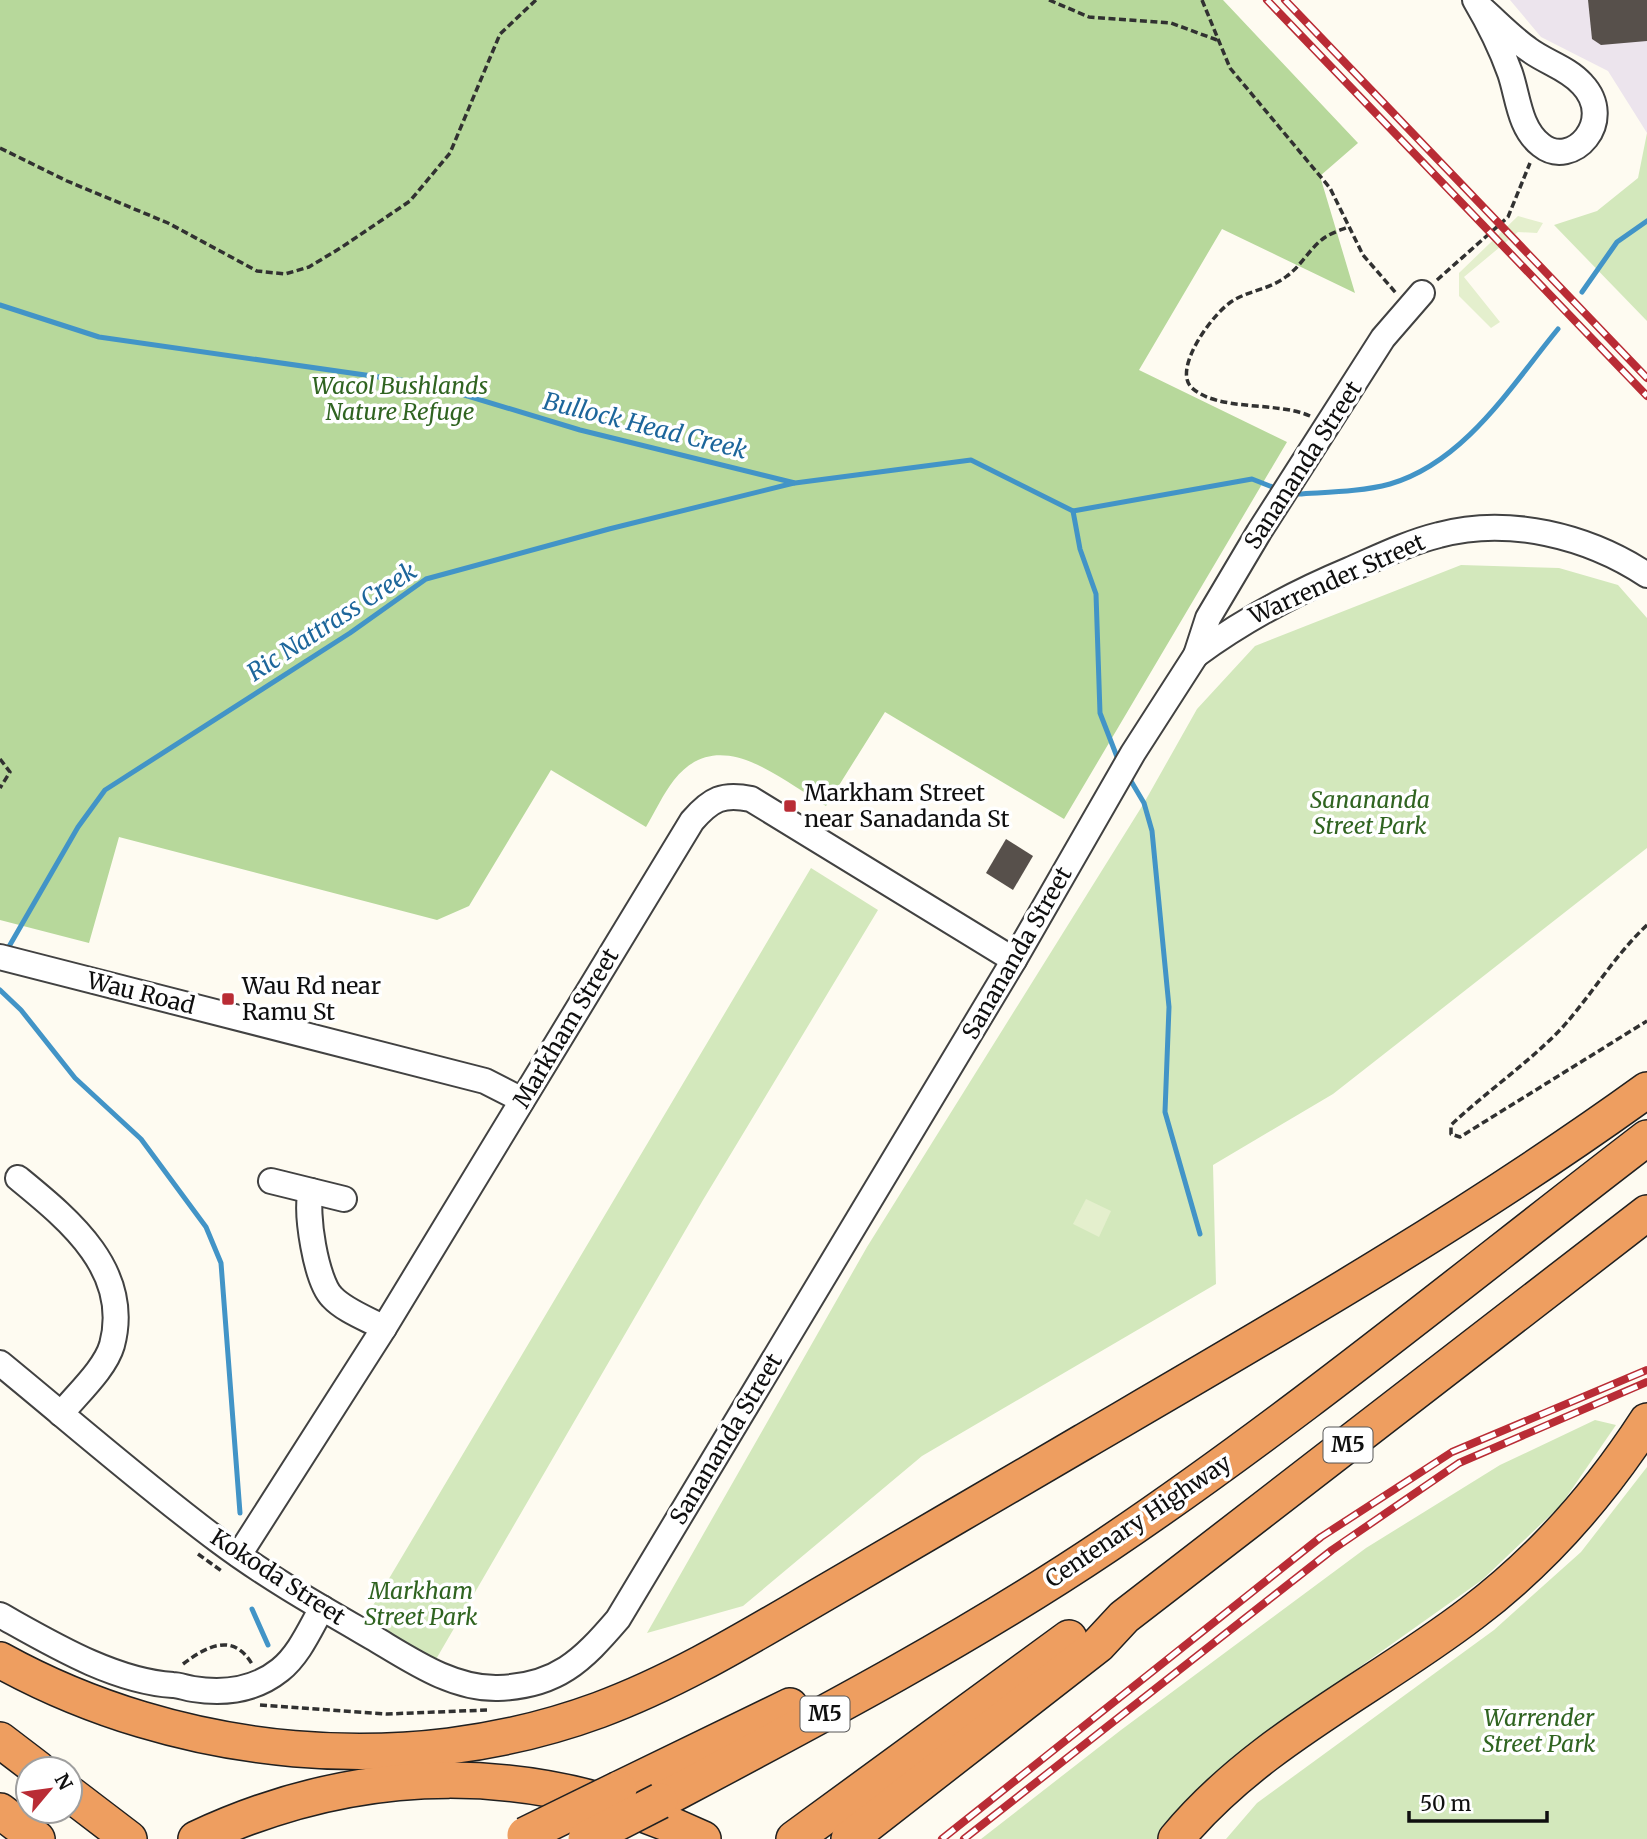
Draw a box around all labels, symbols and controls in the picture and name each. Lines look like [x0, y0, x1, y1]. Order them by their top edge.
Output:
park label: Wacol Bushlands Nature Refuge [312, 371, 488, 426]
street label: Sanananda Street [1237, 375, 1368, 554]
water label: Bullock Head Creek [540, 385, 750, 466]
street label: Warrender Street [1243, 527, 1429, 631]
water label: Ric Nattrass Creek [241, 555, 422, 688]
place label: Markham Street near Sanadanda St [804, 778, 1009, 833]
park label: Sanananda Street Park [1310, 785, 1430, 840]
marker: Markham Street near Sanadanda St [782, 798, 798, 814]
street label: Sanananda Street [955, 861, 1078, 1044]
street label: Markham Street [507, 943, 625, 1113]
street label: Wau Road [83, 965, 198, 1020]
place label: Wau Rd near Ramu St [241, 971, 381, 1026]
marker: Wau Rd near Ramu St [220, 991, 236, 1007]
street label: Sanananda Street [663, 1348, 788, 1530]
road number: M5 [1324, 1428, 1372, 1462]
street label: Centenary Highway [1039, 1447, 1237, 1594]
street label: Kokoda Street [205, 1522, 351, 1631]
park label: Markham Street Park [364, 1576, 478, 1631]
road number: M5 [800, 1696, 850, 1732]
park label: Warrender Street Park [1482, 1703, 1596, 1758]
north arrow [14, 1755, 84, 1825]
text: N [50, 1769, 78, 1794]
scale bar [1409, 1780, 1547, 1824]
text: 50 m [1420, 1790, 1471, 1817]

